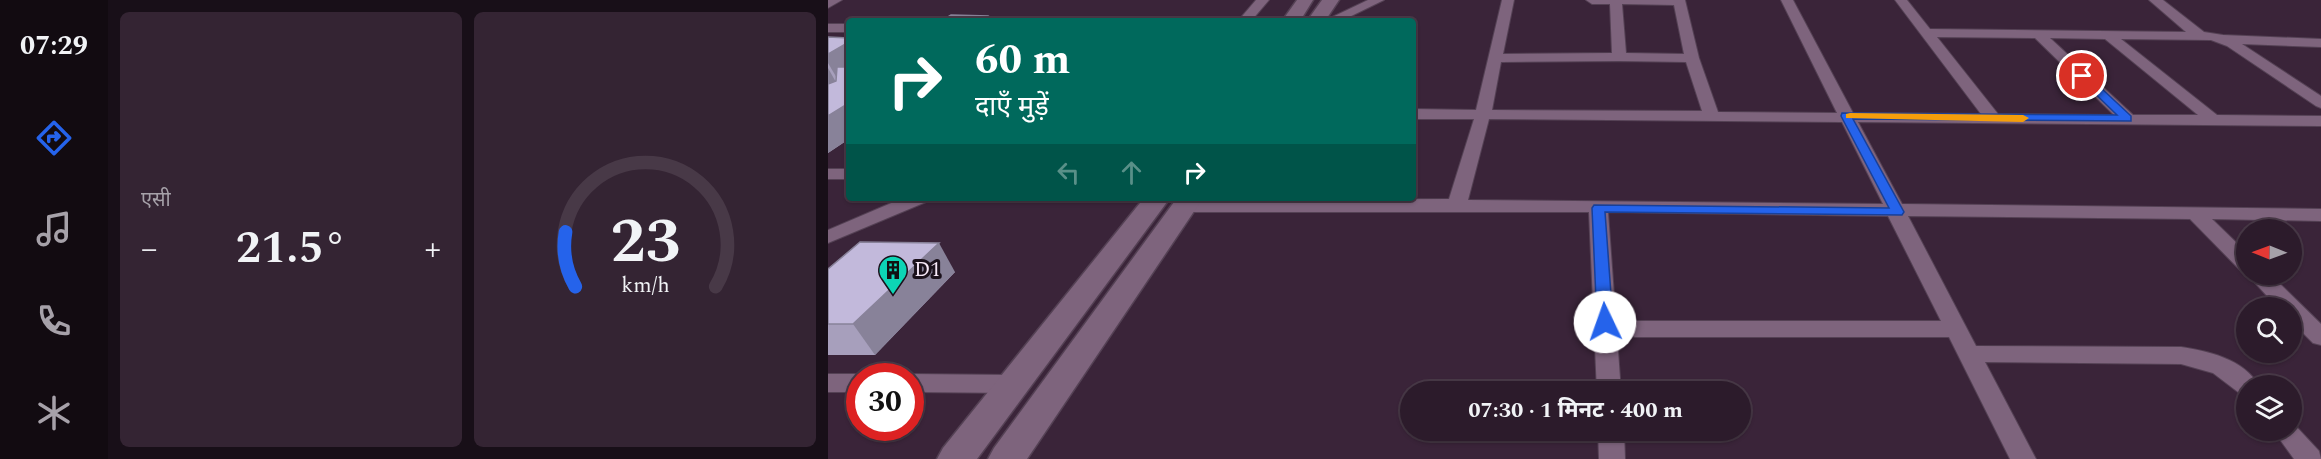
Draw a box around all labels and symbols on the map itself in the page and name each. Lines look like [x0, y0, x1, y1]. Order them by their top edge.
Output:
pin [2056, 50, 2107, 101]
north arrow [2236, 219, 2302, 285]
building icon: D1 [877, 254, 909, 296]
place label: D1 [914, 254, 941, 286]
position arrow [1573, 290, 1637, 354]
speed limit sign: 30 [846, 363, 924, 441]

